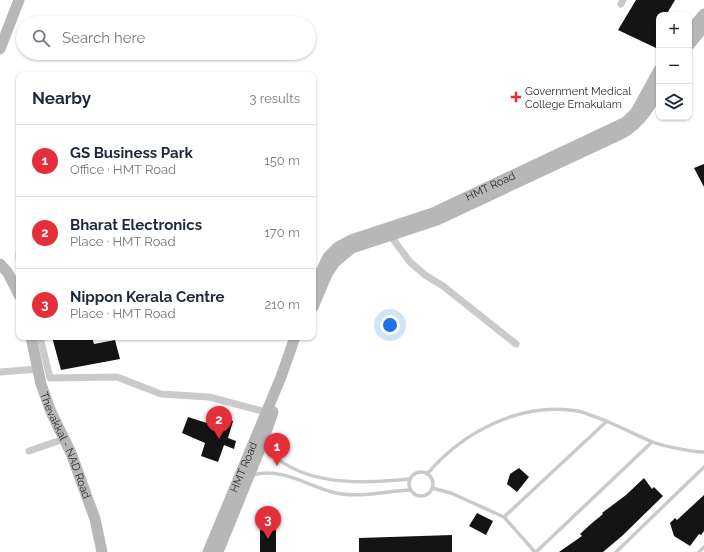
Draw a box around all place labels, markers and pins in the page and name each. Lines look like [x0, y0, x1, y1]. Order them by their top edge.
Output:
place label: Government Medical College Ernakulam [525, 85, 631, 111]
marker: Government Medical College Ernakulam [510, 91, 522, 103]
pin: 2 [206, 406, 232, 439]
pin: 1 [264, 433, 290, 466]
pin: 3 [255, 506, 281, 539]

